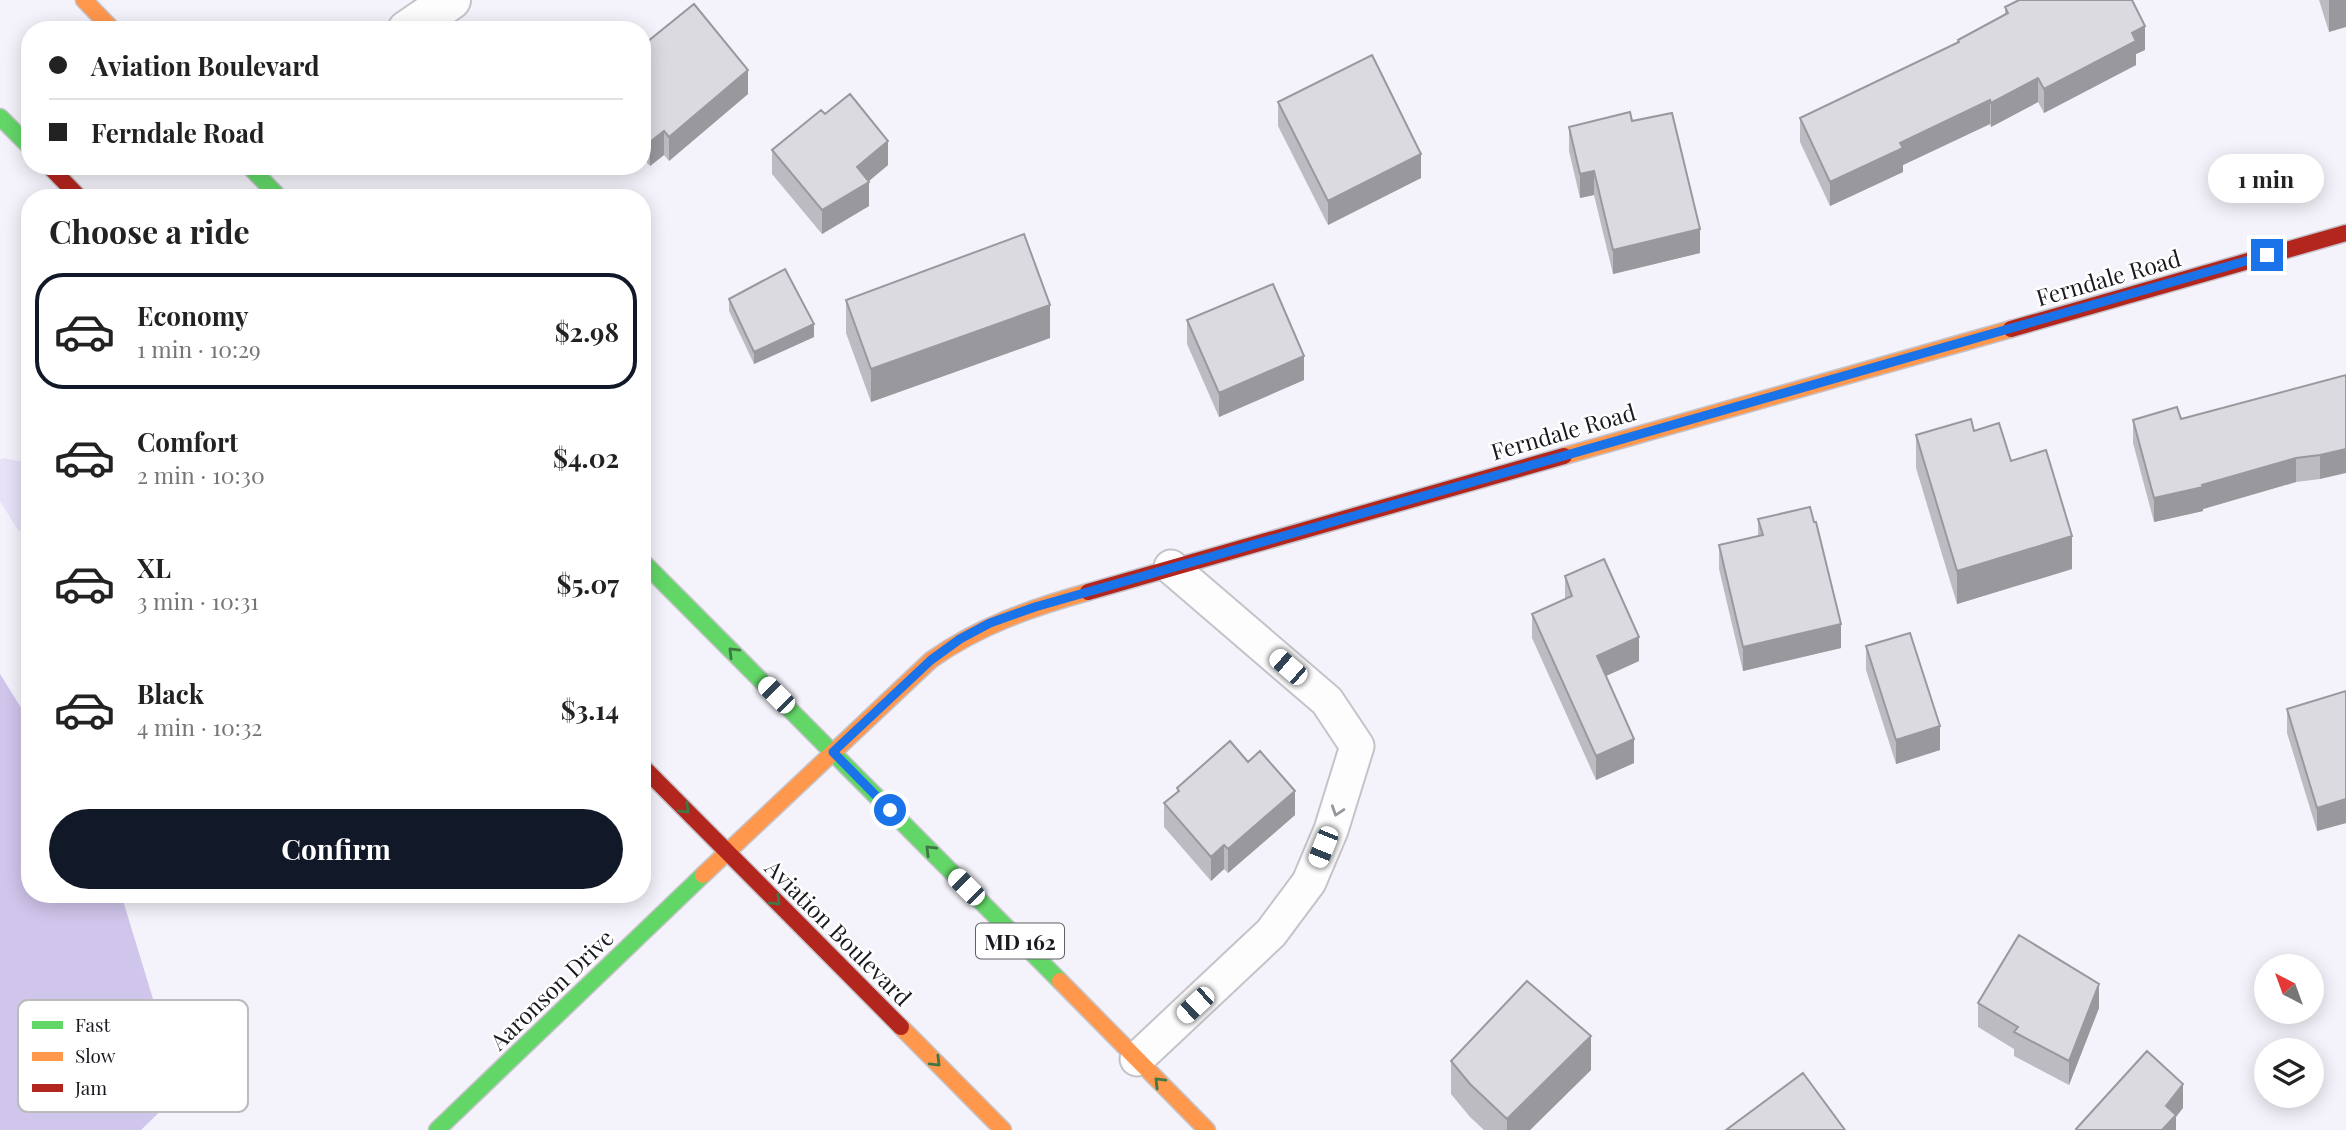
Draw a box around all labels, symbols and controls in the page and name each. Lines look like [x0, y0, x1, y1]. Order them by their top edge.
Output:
text: Aviation Boulevard [91, 48, 320, 83]
text: Ferndale Road [91, 115, 265, 150]
callout: 1 min [2209, 154, 2325, 202]
text: 1 min [2238, 163, 2294, 194]
text: Choose a ride [49, 209, 250, 252]
route end [2251, 239, 2283, 271]
street label: Ferndale Road [2032, 242, 2184, 312]
text: Economy [137, 298, 248, 333]
icon: car [53, 300, 116, 363]
text: $2.98 [555, 314, 619, 349]
text: 1 min · 10:29 [137, 333, 261, 364]
street label: Ferndale Road [1487, 396, 1639, 466]
text: Comfort [137, 424, 238, 459]
icon: car [53, 426, 116, 489]
text: $4.02 [553, 440, 619, 475]
text: 2 min · 10:30 [137, 459, 265, 490]
text: XL [137, 550, 171, 585]
icon: car [53, 552, 116, 615]
text: $5.07 [557, 566, 619, 601]
text: 3 min · 10:31 [137, 585, 259, 616]
car [1266, 645, 1311, 689]
one-way arrow [729, 648, 741, 660]
car [754, 673, 799, 717]
text: Black [137, 676, 204, 711]
icon: car [53, 678, 116, 741]
text: $3.14 [561, 692, 619, 727]
text: 4 min · 10:32 [137, 711, 262, 742]
route start [874, 794, 906, 826]
one-way arrow [677, 801, 689, 813]
one-way arrow [1330, 804, 1345, 816]
button: Confirm [49, 809, 623, 889]
car [1306, 824, 1341, 870]
one-way arrow [926, 846, 939, 859]
street label: Aviation Boulevard [758, 851, 919, 1012]
car [944, 865, 989, 909]
one-way arrow [768, 893, 780, 905]
street label: Aaronson Drive [482, 922, 620, 1057]
road number: MD 162 [976, 923, 1064, 958]
north arrow [2254, 954, 2324, 1024]
map controls [2254, 954, 2324, 1108]
car [1173, 983, 1218, 1027]
legend [18, 1000, 248, 1112]
text: Fast [75, 1011, 111, 1037]
button: layers [2254, 1038, 2324, 1108]
text: Slow [75, 1042, 116, 1068]
one-way arrow [928, 1054, 941, 1067]
text: Jam [74, 1074, 107, 1100]
one-way arrow [1155, 1077, 1168, 1090]

